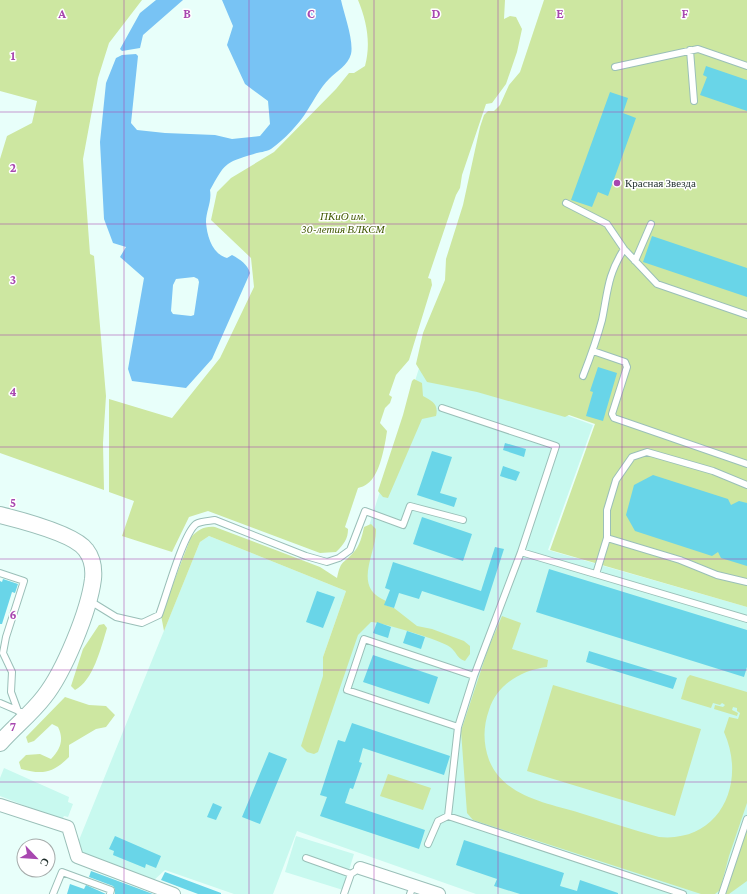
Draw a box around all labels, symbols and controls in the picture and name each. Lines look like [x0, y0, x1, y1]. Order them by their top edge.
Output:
text: A [57, 6, 66, 21]
text: B [183, 6, 191, 21]
text: C [307, 6, 315, 21]
text: D [432, 6, 441, 21]
text: E [556, 6, 564, 21]
text: F [682, 6, 689, 21]
text: 1 [11, 48, 16, 63]
text: 2 [10, 160, 17, 175]
place label: Красная Звезда [625, 177, 696, 189]
marker: Красная Звезда [612, 178, 622, 188]
park label: ПКиО им. 30-летия ВЛКСМ [301, 210, 385, 235]
text: 3 [10, 272, 16, 287]
text: 4 [9, 384, 17, 399]
text: 5 [10, 495, 16, 510]
text: 6 [9, 607, 17, 622]
text: 7 [10, 719, 16, 734]
north arrow [16, 838, 56, 878]
text: С [38, 856, 52, 868]

